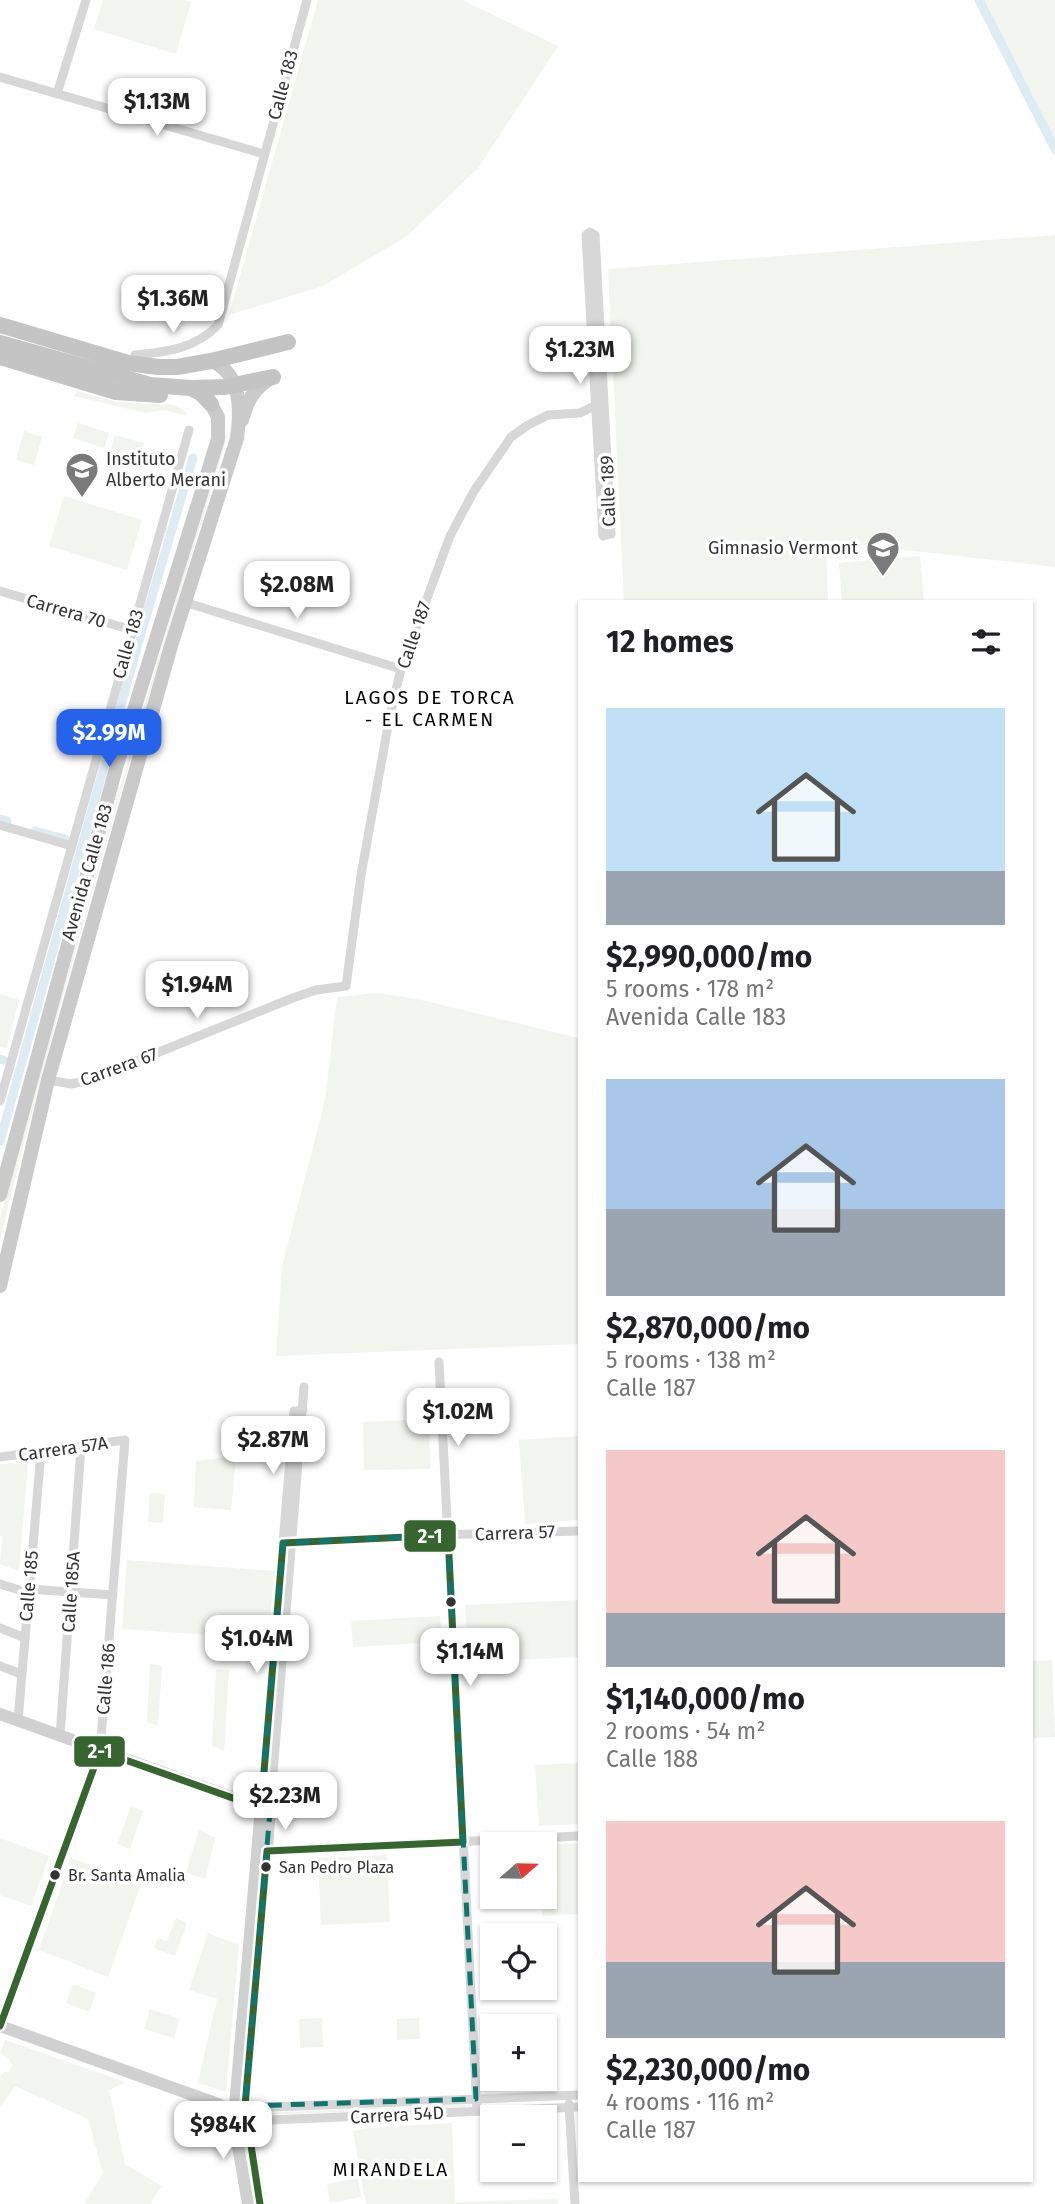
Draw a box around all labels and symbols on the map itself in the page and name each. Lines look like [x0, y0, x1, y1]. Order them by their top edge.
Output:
street label: Calle 183 [263, 48, 303, 122]
pin: $1.13M [100, 78, 214, 138]
pin: $1.36M [116, 276, 230, 335]
pin: $1.23M [523, 326, 637, 386]
place label: Instituto Alberto Merani [106, 448, 226, 491]
school or university icon: Instituto Alberto Merani [63, 450, 101, 499]
street label: Calle 189 [596, 455, 620, 527]
school or university icon: Gimnasio Vermont [864, 529, 902, 578]
place label: Gimnasio Vermont [708, 537, 858, 559]
pin: $2.08M [240, 562, 354, 621]
street label: Carrera 70 [24, 589, 108, 633]
street label: Calle 187 [392, 598, 436, 672]
street label: Calle 183 [108, 607, 148, 681]
district label: LAGOS DE TORCA - EL CARMEN [344, 686, 516, 731]
pin: $2.99M [52, 710, 166, 769]
street label: Avenida Calle 183 [57, 801, 117, 943]
pin: $1.94M [140, 962, 254, 1021]
street label: Carrera 67 [77, 1043, 161, 1091]
pin: $1.02M [401, 1388, 515, 1448]
pin: $2.87M [216, 1416, 330, 1476]
street label: Carrera 57A [17, 1432, 110, 1466]
line badge: 2-1 [403, 1519, 457, 1553]
street label: Carrera 57 [474, 1521, 556, 1545]
text: 2-1 [417, 1525, 443, 1548]
street label: Calle 185 [15, 1550, 43, 1622]
street label: Calle 185A [57, 1550, 85, 1633]
unlabelled marker [444, 1595, 458, 1609]
pin: $1.04M [200, 1616, 314, 1675]
pin: $1.14M [413, 1628, 527, 1688]
street label: Calle 186 [92, 1642, 120, 1716]
line badge: 2-1 [73, 1735, 126, 1768]
text: 2-1 [87, 1740, 113, 1763]
pin: $2.23M [228, 1772, 342, 1832]
north arrow [480, 1832, 556, 1909]
place label: San Pedro Plaza [279, 1858, 394, 1877]
marker: San Pedro Plaza [259, 1860, 273, 1874]
place label: Br. Santa Amalia [68, 1866, 185, 1885]
marker: Br. Santa Amalia [48, 1868, 62, 1882]
pin: $984K [174, 2102, 272, 2161]
street label: Carrera 54D [350, 2102, 444, 2128]
district label: MIRANDELA [333, 2158, 449, 2181]

